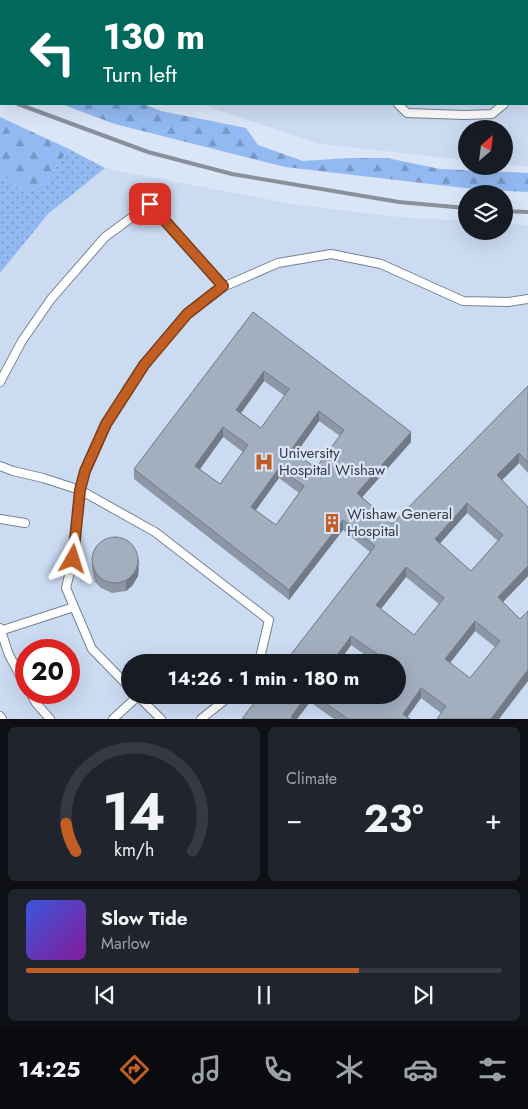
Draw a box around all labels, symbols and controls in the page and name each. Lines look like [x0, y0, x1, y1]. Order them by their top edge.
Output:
text: 130 m [103, 12, 205, 62]
icon: left [20, 20, 85, 85]
text: Turn left [103, 58, 177, 90]
north arrow [458, 120, 512, 175]
map controls [458, 120, 513, 240]
pin [129, 183, 171, 225]
button: layers [458, 185, 513, 240]
icon: arrive [136, 190, 164, 218]
place label: University Hospital Wishaw [279, 442, 386, 481]
hospital icon: University Hospital Wishaw [253, 451, 275, 473]
place label: Wishaw General Hospital [347, 503, 452, 542]
building icon: Wishaw General Hospital [321, 512, 343, 534]
position arrow [46, 532, 98, 584]
speed limit sign: 20 [15, 639, 80, 704]
text: 14:26 · 1 min · 180 m [168, 665, 359, 692]
text: Climate [286, 767, 337, 790]
text: 14 [103, 774, 165, 850]
text: 23° [364, 791, 424, 846]
text: − [286, 799, 303, 840]
text: + [485, 799, 502, 840]
text: km/h [114, 837, 154, 863]
text: Slow Tide [101, 905, 188, 932]
text: Marlow [101, 932, 150, 955]
icon: previous [91, 981, 119, 1009]
icon: pause [250, 981, 278, 1009]
icon: next [409, 981, 437, 1009]
icon: directions [117, 1052, 152, 1087]
icon: music [189, 1052, 224, 1087]
icon: phone [260, 1052, 295, 1087]
icon: climate [332, 1052, 367, 1087]
icon: car [403, 1052, 438, 1087]
icon: filters [475, 1052, 510, 1087]
text: 14:25 [18, 1053, 81, 1085]

